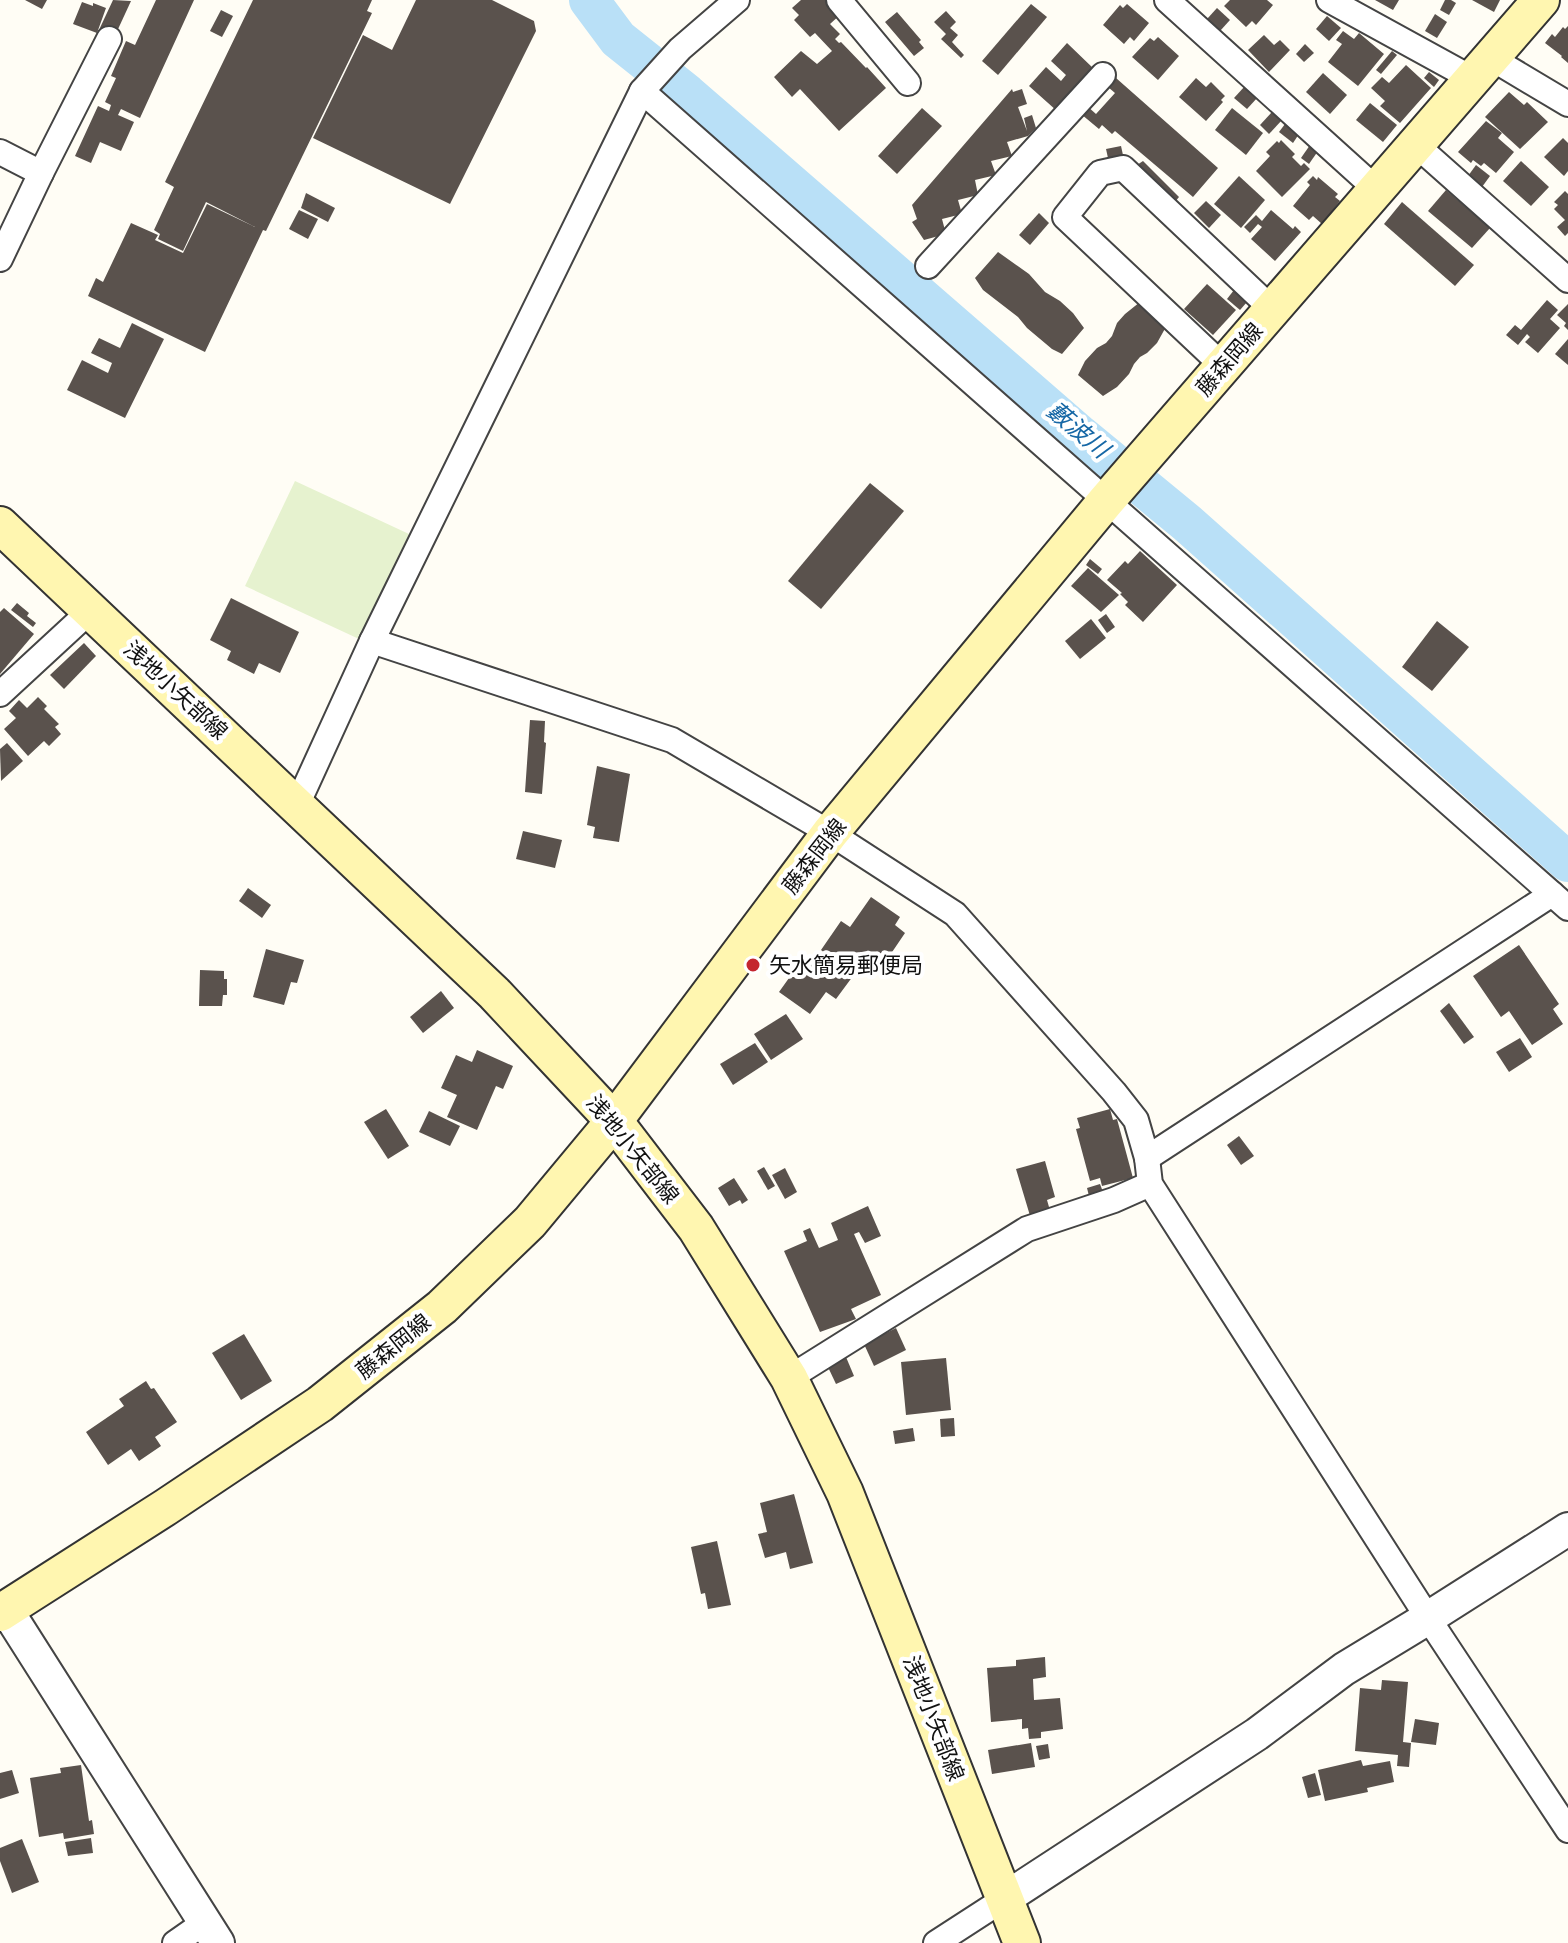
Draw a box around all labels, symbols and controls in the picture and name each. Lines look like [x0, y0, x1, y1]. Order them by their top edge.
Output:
street label: 藤森岡線 [1188, 315, 1268, 401]
water label: 藪波川 [1041, 393, 1119, 467]
street label: 浅地小矢部線 [118, 633, 235, 745]
street label: 藤森岡線 [774, 811, 852, 899]
place label: 矢水簡易郵便局 [769, 949, 923, 979]
marker: 矢水簡易郵便局 [744, 956, 762, 974]
street label: 浅地小矢部線 [581, 1088, 687, 1209]
street label: 藤森岡線 [349, 1306, 436, 1385]
street label: 浅地小矢部線 [897, 1651, 973, 1785]

